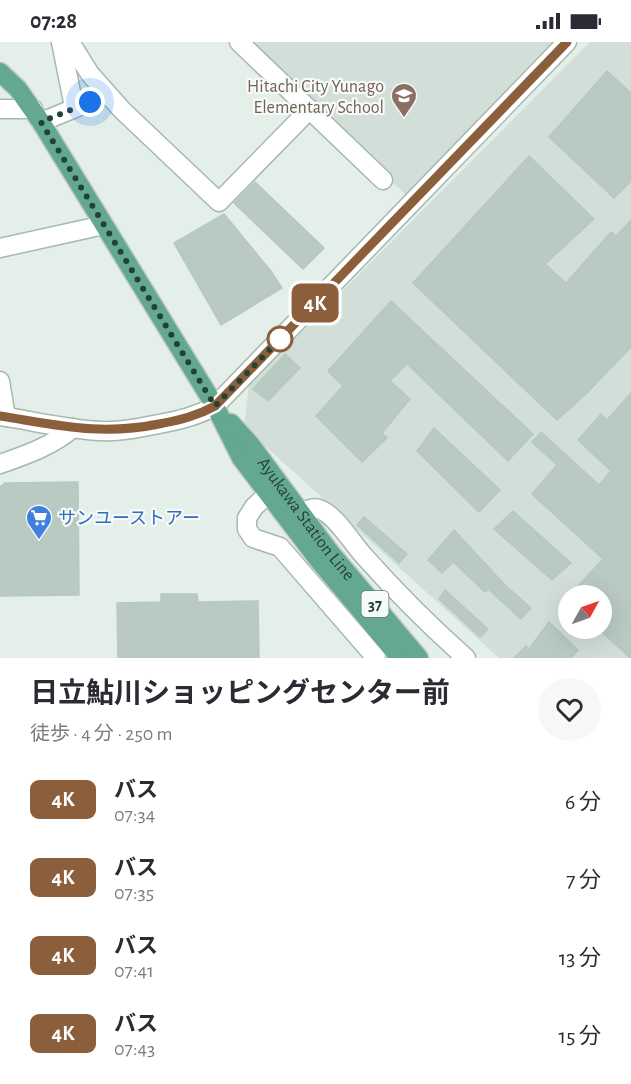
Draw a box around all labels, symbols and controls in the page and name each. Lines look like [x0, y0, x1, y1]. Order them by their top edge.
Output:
text: 07:28 [30, 10, 77, 32]
place label: Hitachi City Yunago Elementary School [247, 78, 384, 117]
school or university icon: Hitachi City Yunago Elementary School [389, 81, 419, 119]
your location [75, 87, 105, 117]
line badge: 4K [288, 284, 342, 322]
text: 4K [304, 293, 326, 314]
unlabelled marker [267, 326, 293, 352]
street label: Ayukawa Station Line [253, 454, 358, 584]
supermarket icon: サンユーストアー [24, 503, 54, 541]
place label: サンユーストアー [58, 510, 200, 528]
north arrow [558, 585, 612, 639]
map controls [558, 585, 612, 639]
road number: 37 [362, 591, 388, 617]
button: heart [538, 678, 601, 741]
text: 日立鮎川ショッピングセンター前 [30, 680, 450, 708]
text: 徒歩 · 4 分 · 250 m [30, 724, 173, 744]
text: バス [114, 779, 158, 801]
text: 4K [52, 789, 74, 810]
text: 6 分 [565, 791, 601, 813]
text: 07:34 [114, 805, 155, 825]
text: バス [114, 857, 158, 879]
text: 4K [52, 867, 74, 888]
text: 7 分 [566, 869, 601, 891]
text: 07:35 [114, 883, 154, 903]
text: バス [114, 935, 158, 957]
text: 4K [52, 945, 74, 966]
text: 13 分 [559, 947, 601, 969]
text: 07:41 [114, 961, 154, 981]
text: バス [114, 1013, 158, 1035]
text: 4K [52, 1023, 74, 1044]
text: 15 分 [559, 1025, 601, 1047]
text: 07:43 [114, 1039, 155, 1059]

